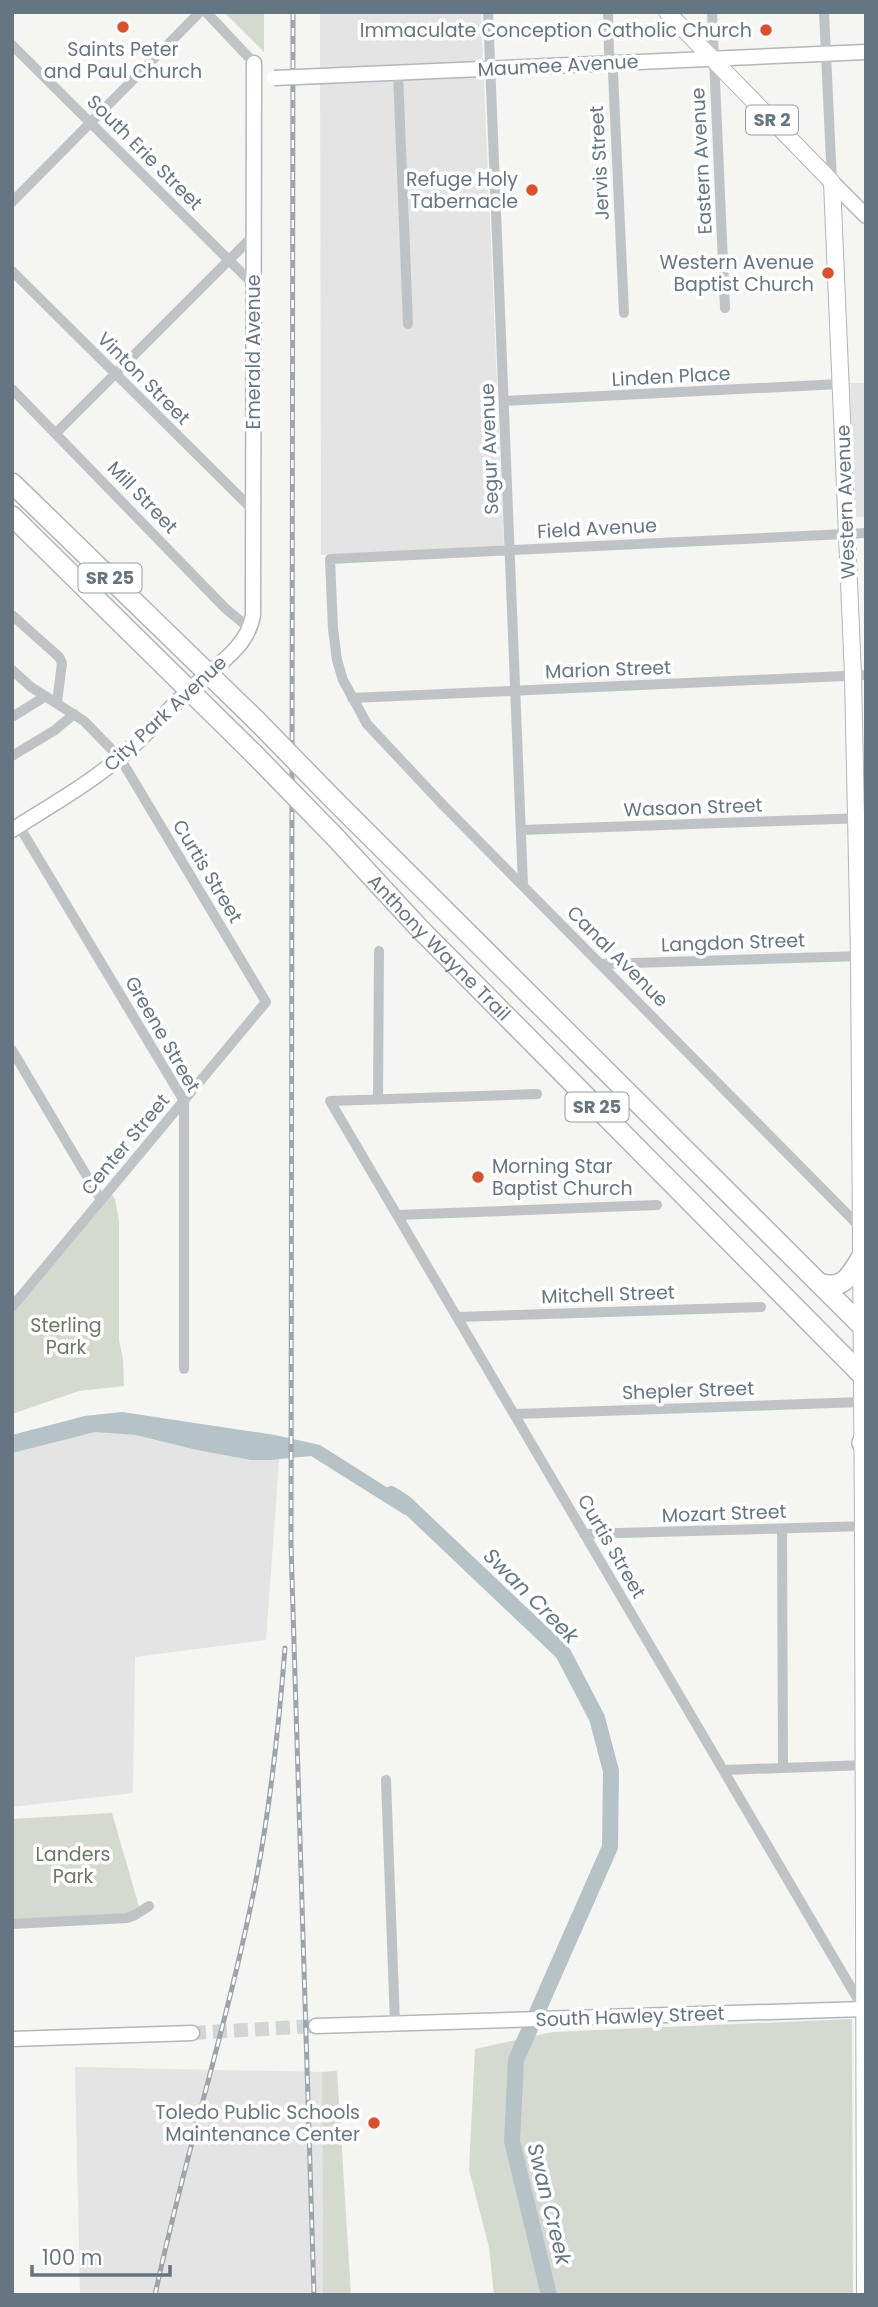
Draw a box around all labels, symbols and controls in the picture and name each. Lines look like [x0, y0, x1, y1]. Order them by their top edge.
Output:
place label: Immaculate Conception Catholic Church [360, 17, 752, 44]
marker: Saints Peter and Paul Church [115, 19, 131, 35]
marker: Immaculate Conception Catholic Church [758, 22, 774, 38]
place label: Saints Peter and Paul Church [44, 36, 202, 85]
street label: Maumee Avenue [477, 48, 639, 83]
street label: Eastern Avenue [684, 87, 719, 235]
street label: South Erie Street [81, 88, 209, 216]
street label: Jervis Street [583, 105, 616, 221]
road number: SR 2 [746, 106, 798, 134]
place label: Refuge Holy Tabernacle [406, 166, 518, 215]
marker: Refuge Holy Tabernacle [524, 182, 540, 198]
place label: Western Avenue Baptist Church [659, 249, 814, 298]
marker: Western Avenue Baptist Church [820, 265, 836, 281]
street label: Emerald Avenue [240, 275, 267, 429]
street label: Vinton Street [91, 326, 196, 431]
street label: Linden Place [611, 360, 731, 393]
street label: Segur Avenue [474, 383, 505, 515]
street label: Western Avenue [829, 424, 862, 580]
street label: Mill Street [101, 455, 184, 540]
street label: Field Avenue [536, 512, 658, 545]
road number: SR 25 [78, 564, 142, 592]
street label: City Park Avenue [98, 649, 233, 778]
street label: Marion Street [545, 654, 672, 685]
street label: Wasaon Street [623, 792, 763, 823]
street label: Curtis Street [166, 815, 249, 928]
street label: Anthony Wayne Trail [362, 868, 517, 1027]
street label: Canal Avenue [561, 900, 674, 1013]
street label: Langdon Street [661, 926, 805, 959]
street label: Greene Street [118, 971, 207, 1097]
street label: Center Street [75, 1088, 176, 1201]
road number: SR 25 [566, 1092, 628, 1122]
place label: Morning Star Baptist Church [492, 1153, 633, 1202]
marker: Morning Star Baptist Church [470, 1169, 486, 1185]
street label: Mitchell Street [541, 1279, 675, 1310]
park label: Sterling Park [30, 1312, 102, 1361]
street label: Shepler Street [621, 1375, 755, 1406]
street label: Curtis Street [571, 1489, 652, 1603]
street label: Mozart Street [661, 1498, 787, 1529]
water label: Swan Creek [477, 1541, 586, 1651]
park label: Landers Park [36, 1841, 110, 1890]
street label: South Hawley Street [535, 2000, 725, 2033]
place label: Toledo Public Schools Maintenance Center [155, 2099, 360, 2148]
marker: Toledo Public Schools Maintenance Center [366, 2115, 382, 2131]
water label: Swan Creek [520, 2140, 579, 2269]
scale bar [32, 2234, 170, 2278]
text: 100 m [42, 2243, 102, 2272]

